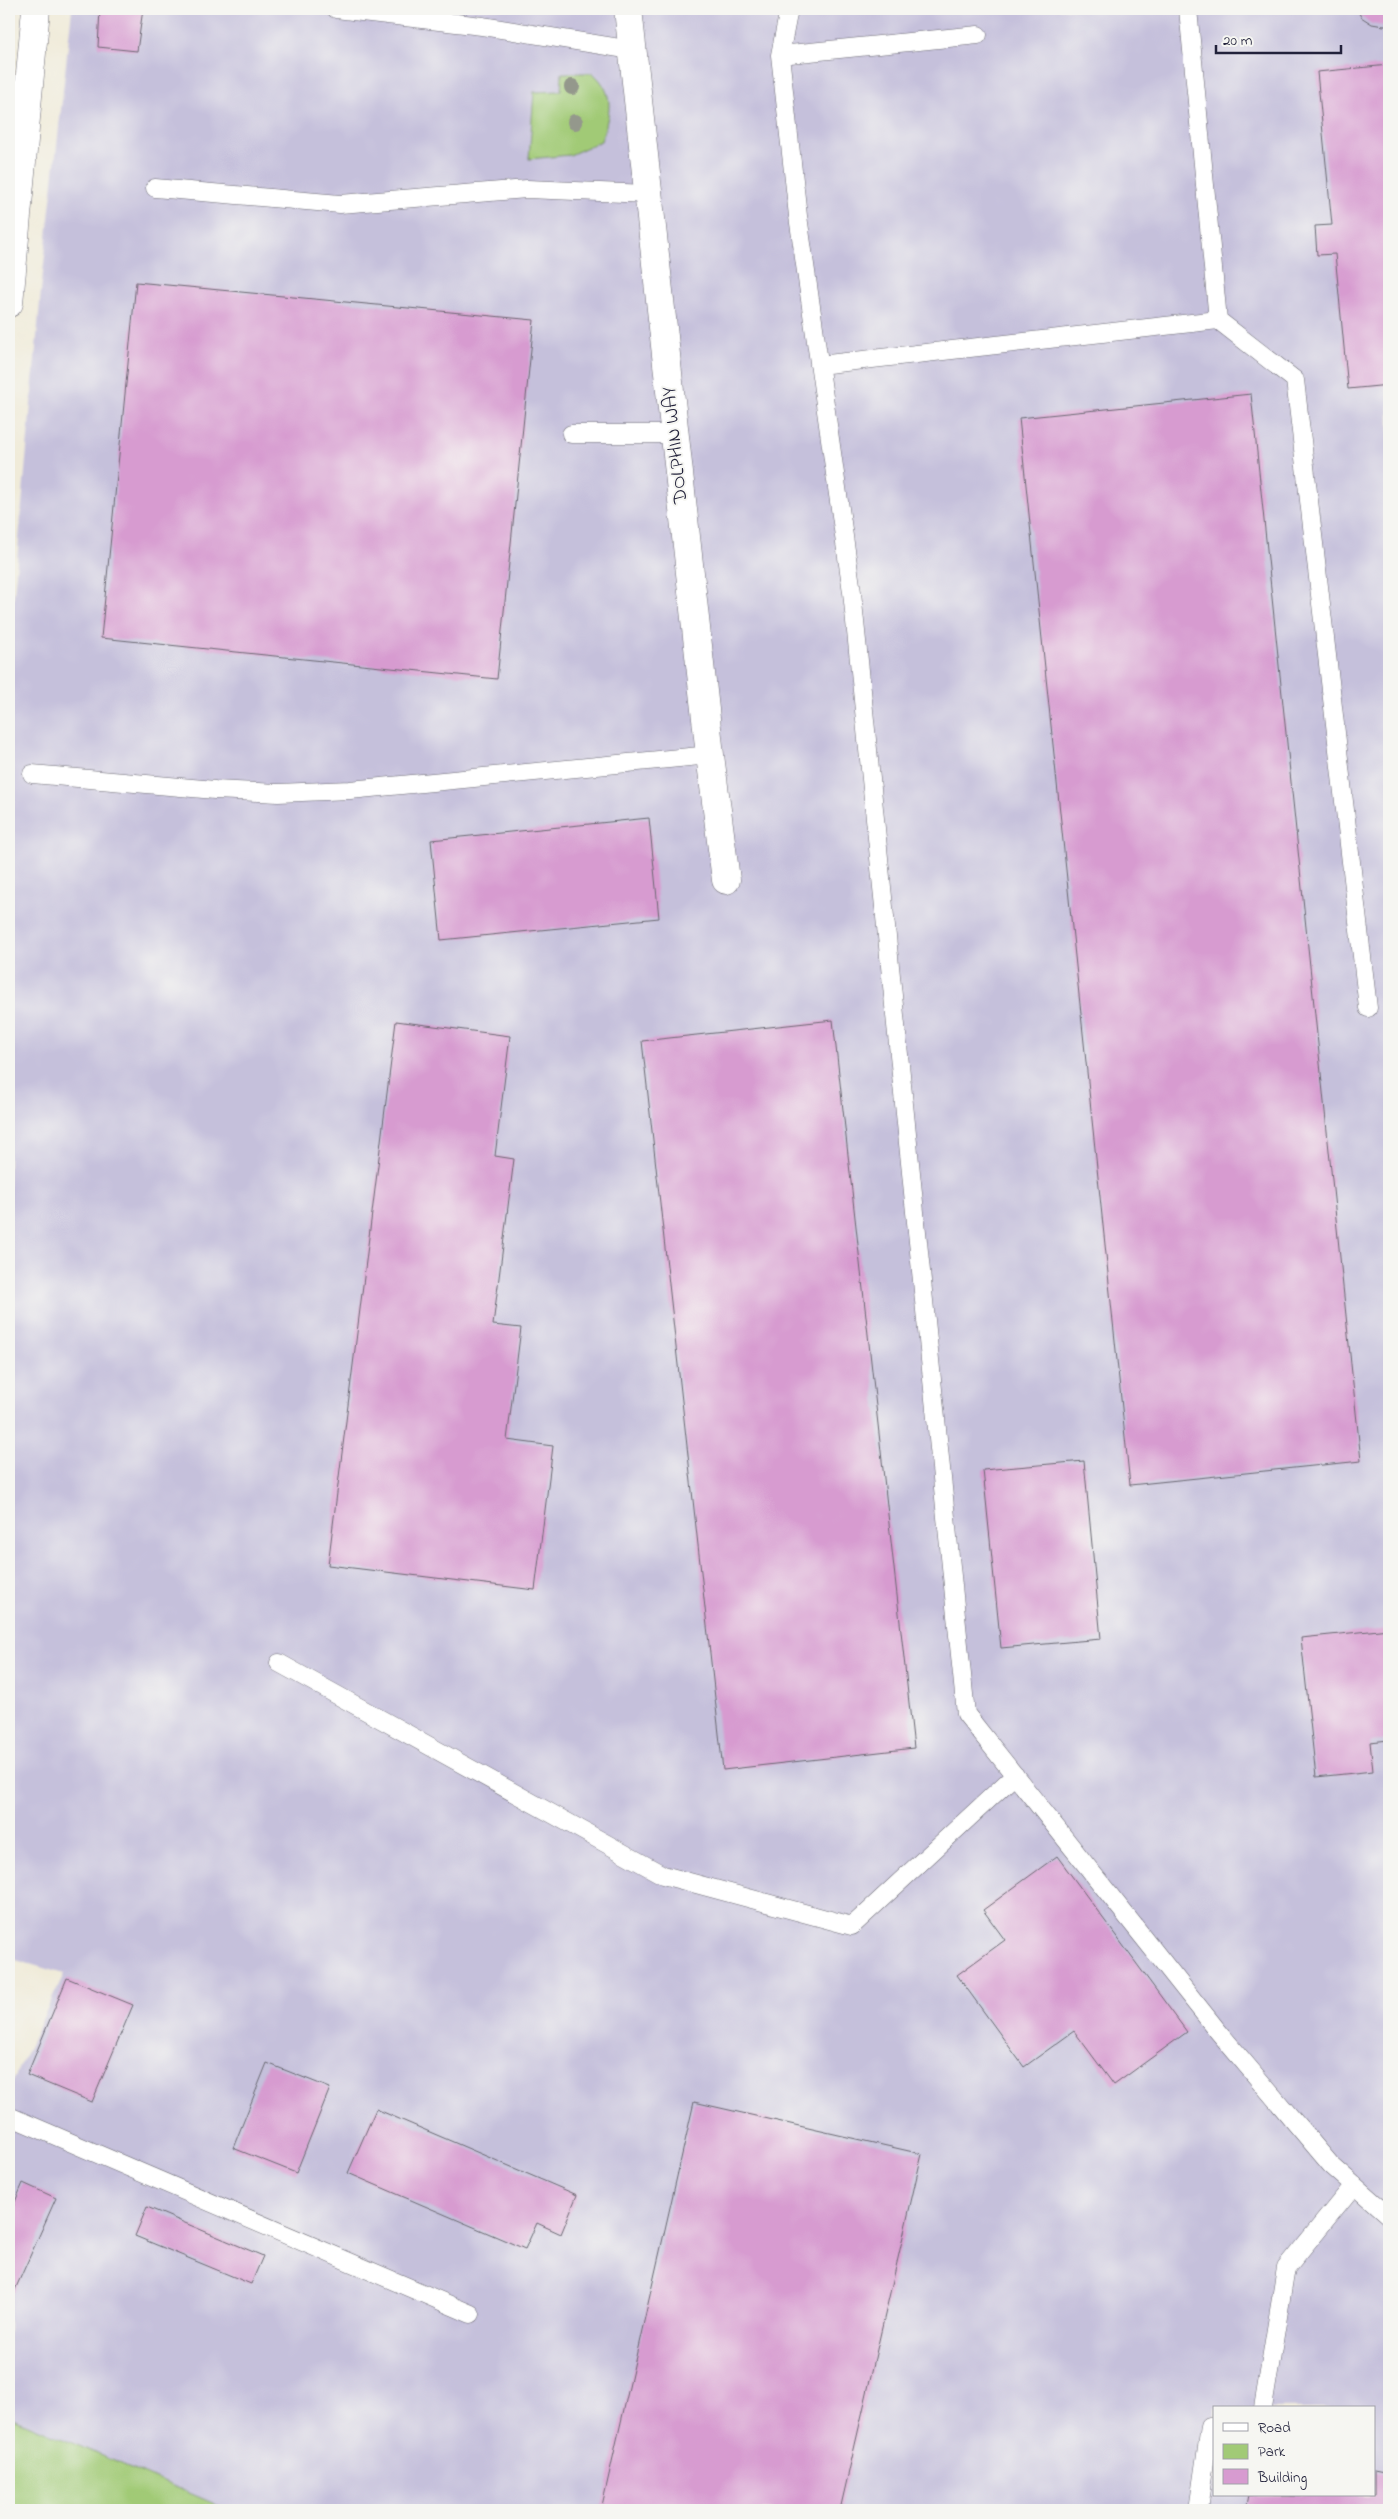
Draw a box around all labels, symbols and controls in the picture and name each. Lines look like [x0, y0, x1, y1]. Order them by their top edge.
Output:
scale bar [1216, 22, 1340, 54]
text: 20 m [1223, 30, 1253, 52]
street label: DOLPHIN WAY [655, 385, 697, 506]
legend [1213, 2406, 1376, 2496]
text: Road [1258, 2417, 1291, 2439]
text: Park [1258, 2441, 1286, 2463]
text: Building [1257, 2467, 1307, 2490]

